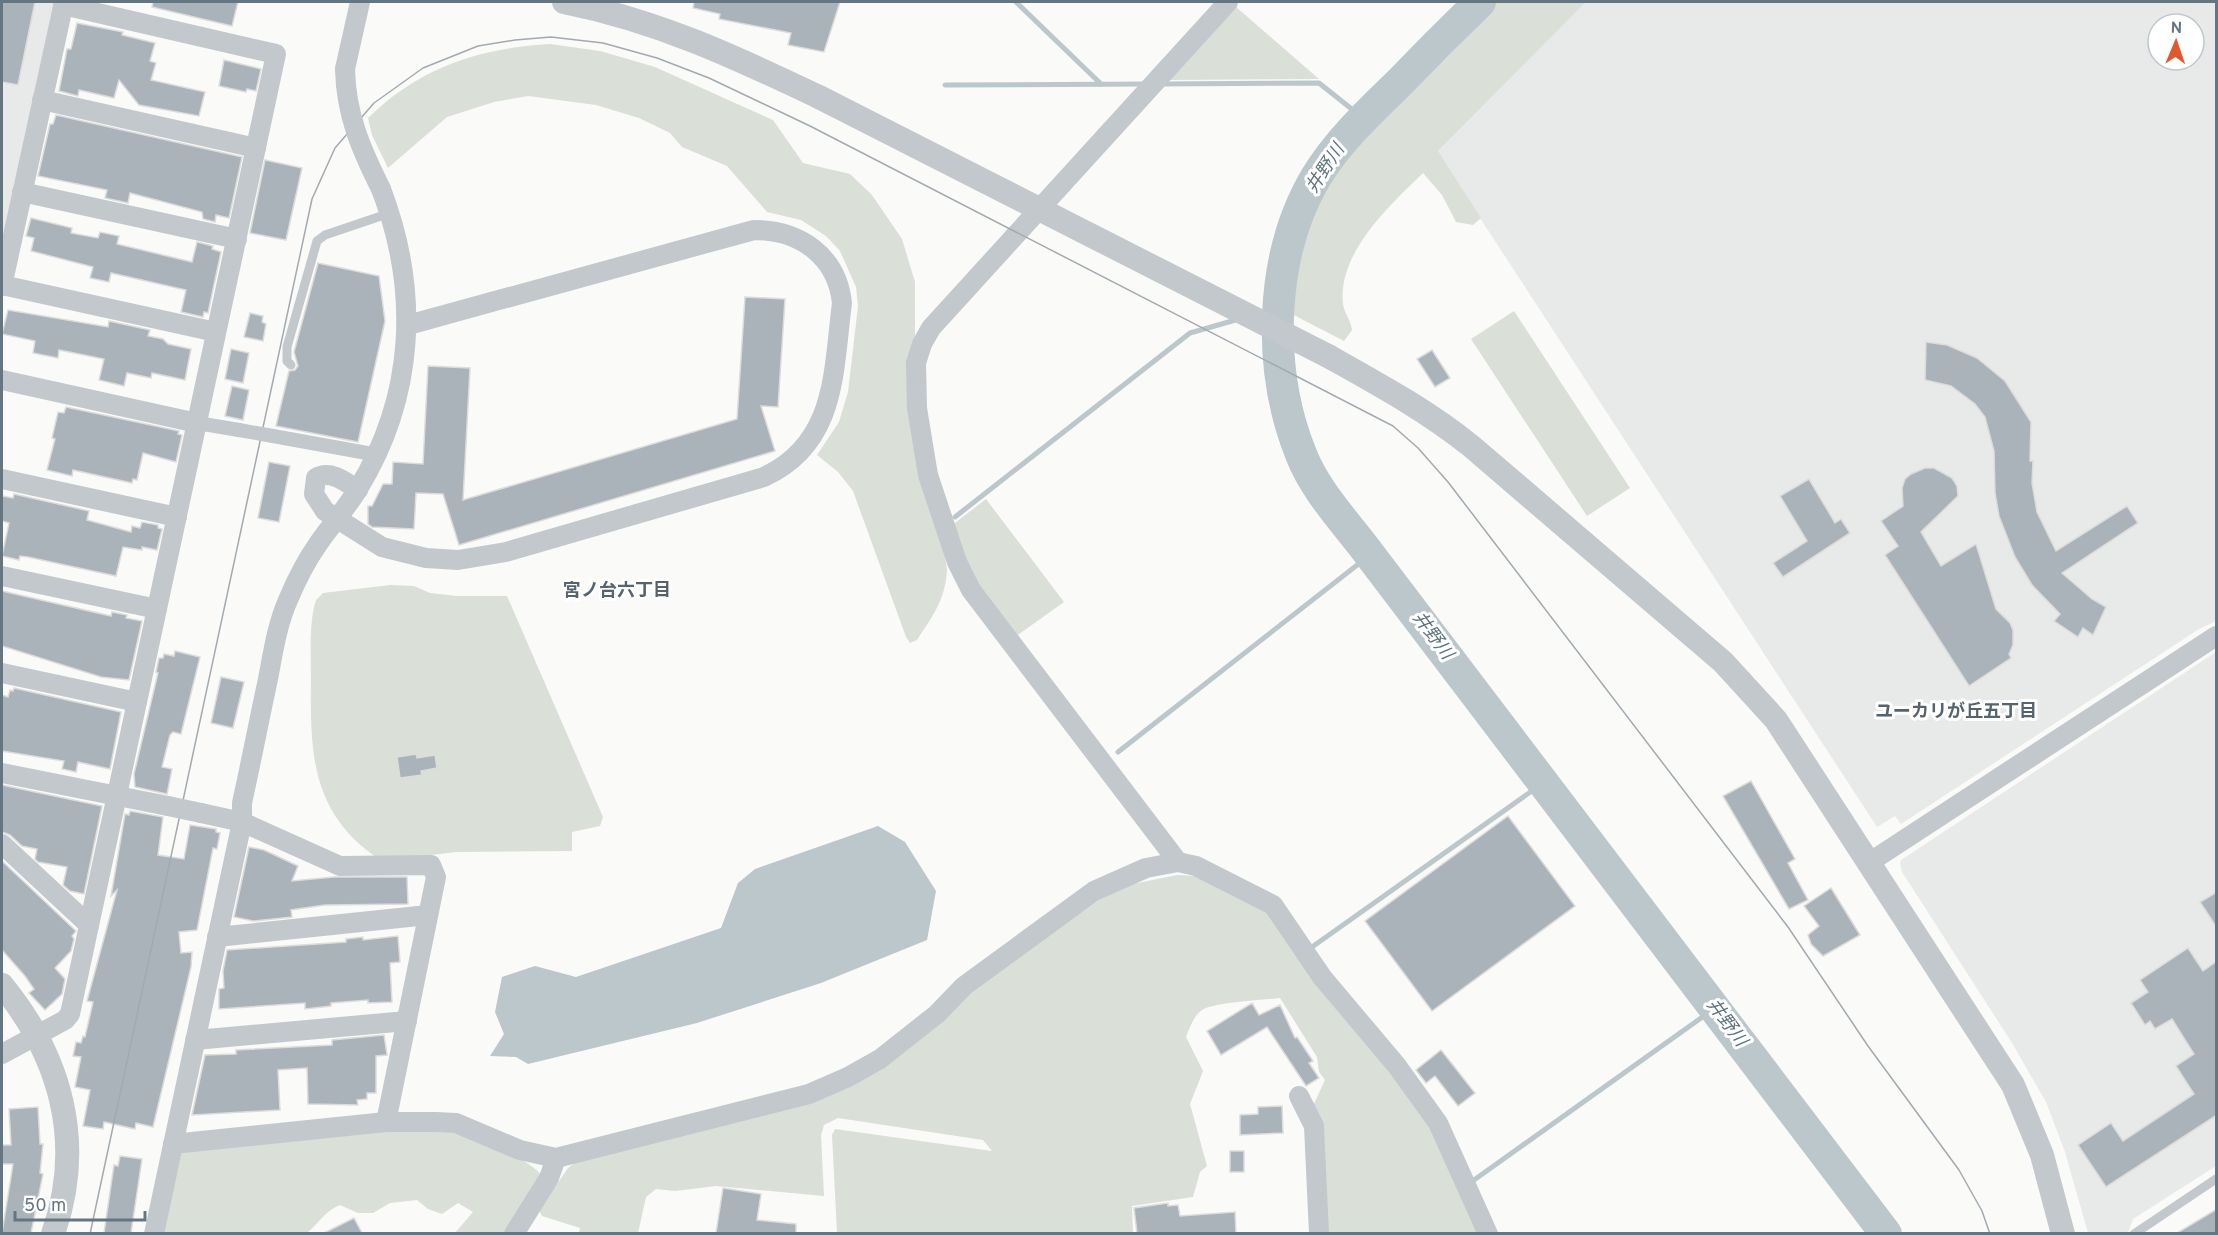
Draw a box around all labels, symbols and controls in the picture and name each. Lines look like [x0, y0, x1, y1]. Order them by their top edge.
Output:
north arrow [2146, 12, 2206, 72]
text: N [2170, 19, 2183, 39]
water label: 井野川 [1302, 138, 1351, 198]
district label: 宮ノ台六丁目 [563, 580, 671, 603]
water label: 井野川 [1407, 608, 1459, 666]
district label: ユーカリが丘五丁目 [1875, 701, 2037, 724]
water label: 井野川 [1701, 995, 1753, 1053]
scale bar [15, 1184, 146, 1222]
text: 50 m [24, 1195, 66, 1218]

